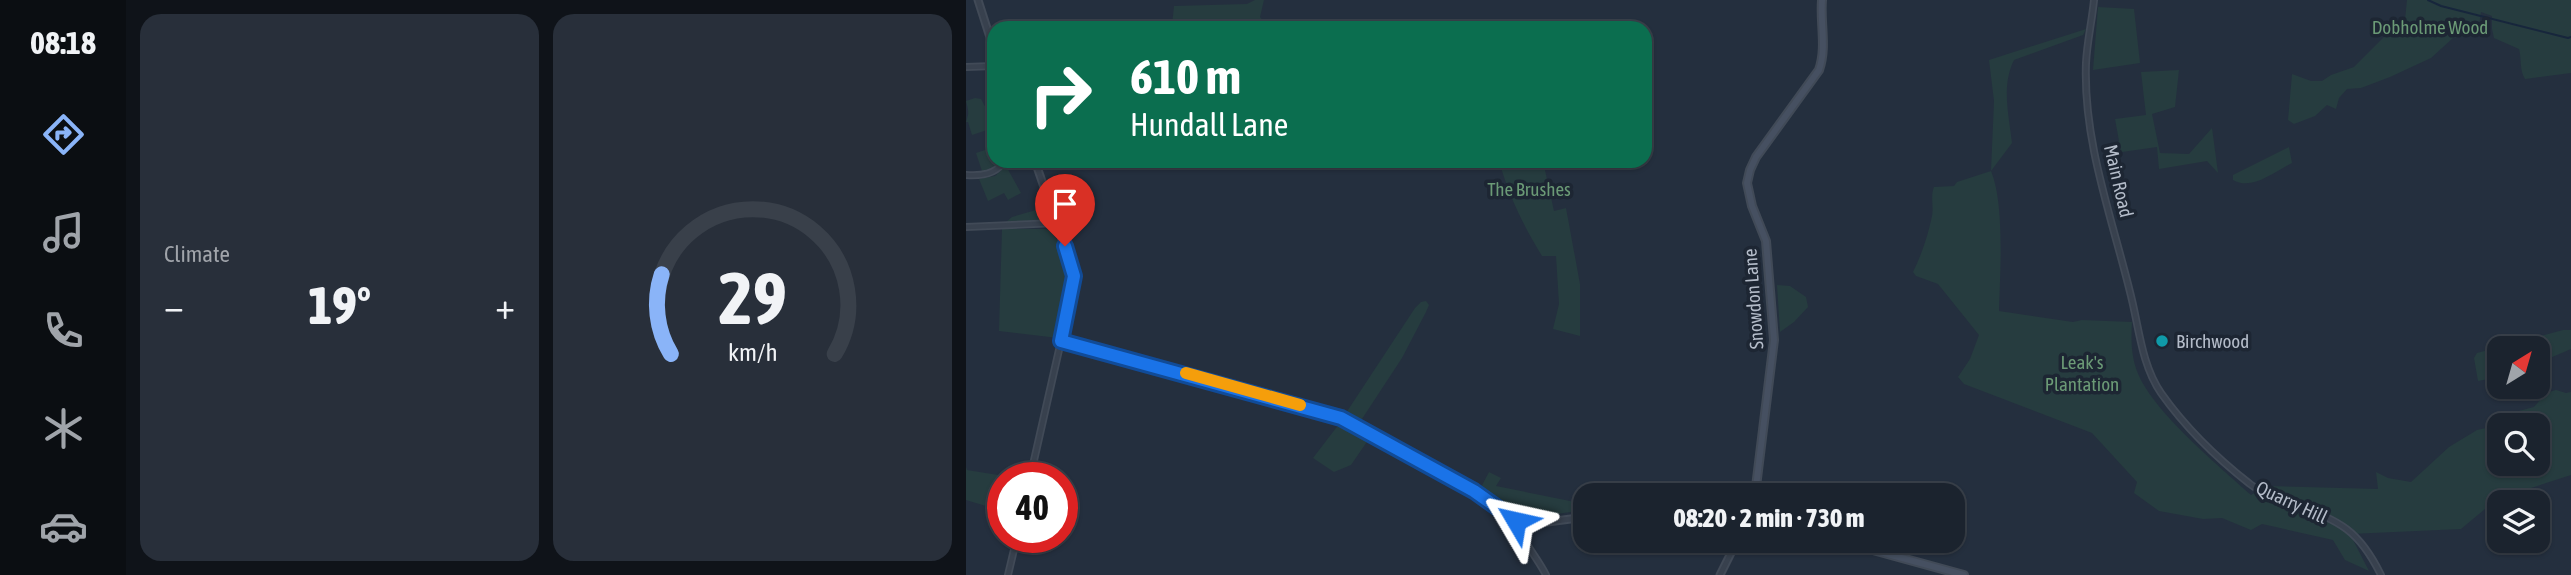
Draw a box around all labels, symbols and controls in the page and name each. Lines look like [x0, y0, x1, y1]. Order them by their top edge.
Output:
park label: Dobholme Wood [2372, 16, 2488, 38]
text: 08:18 [30, 24, 96, 61]
text: 610 m [1130, 48, 1241, 104]
icon: right [1015, 49, 1106, 140]
text: Hundall Lane [1130, 106, 1288, 143]
icon: directions [39, 110, 88, 159]
street label: Main Road [2100, 142, 2138, 220]
pin [1035, 174, 1095, 246]
park label: The Brushes [1487, 178, 1571, 200]
icon: arrive [1046, 185, 1084, 223]
icon: music [39, 208, 88, 257]
text: Climate [164, 241, 230, 267]
street label: Snowdon Lane [1739, 248, 1767, 350]
text: 29 [718, 256, 787, 339]
text: 19° [308, 275, 371, 335]
text: − [164, 284, 184, 327]
text: + [495, 284, 515, 327]
icon: phone [39, 306, 88, 355]
place label: Birchwood [2176, 330, 2249, 352]
marker: Birchwood [2154, 333, 2170, 349]
north arrow [2487, 336, 2550, 399]
map controls [2487, 336, 2550, 553]
text: km/h [728, 337, 777, 365]
park label: Leak's Plantation [2045, 351, 2119, 395]
icon: climate [39, 404, 88, 453]
button: search [2487, 413, 2550, 476]
speed limit sign: 40 [987, 462, 1078, 553]
street label: Quarry Hill [2253, 476, 2331, 528]
position arrow [1479, 484, 1553, 558]
button: layers [2487, 490, 2550, 553]
icon: car [39, 502, 88, 551]
text: 08:20 · 2 min · 730 m [1674, 503, 1864, 533]

